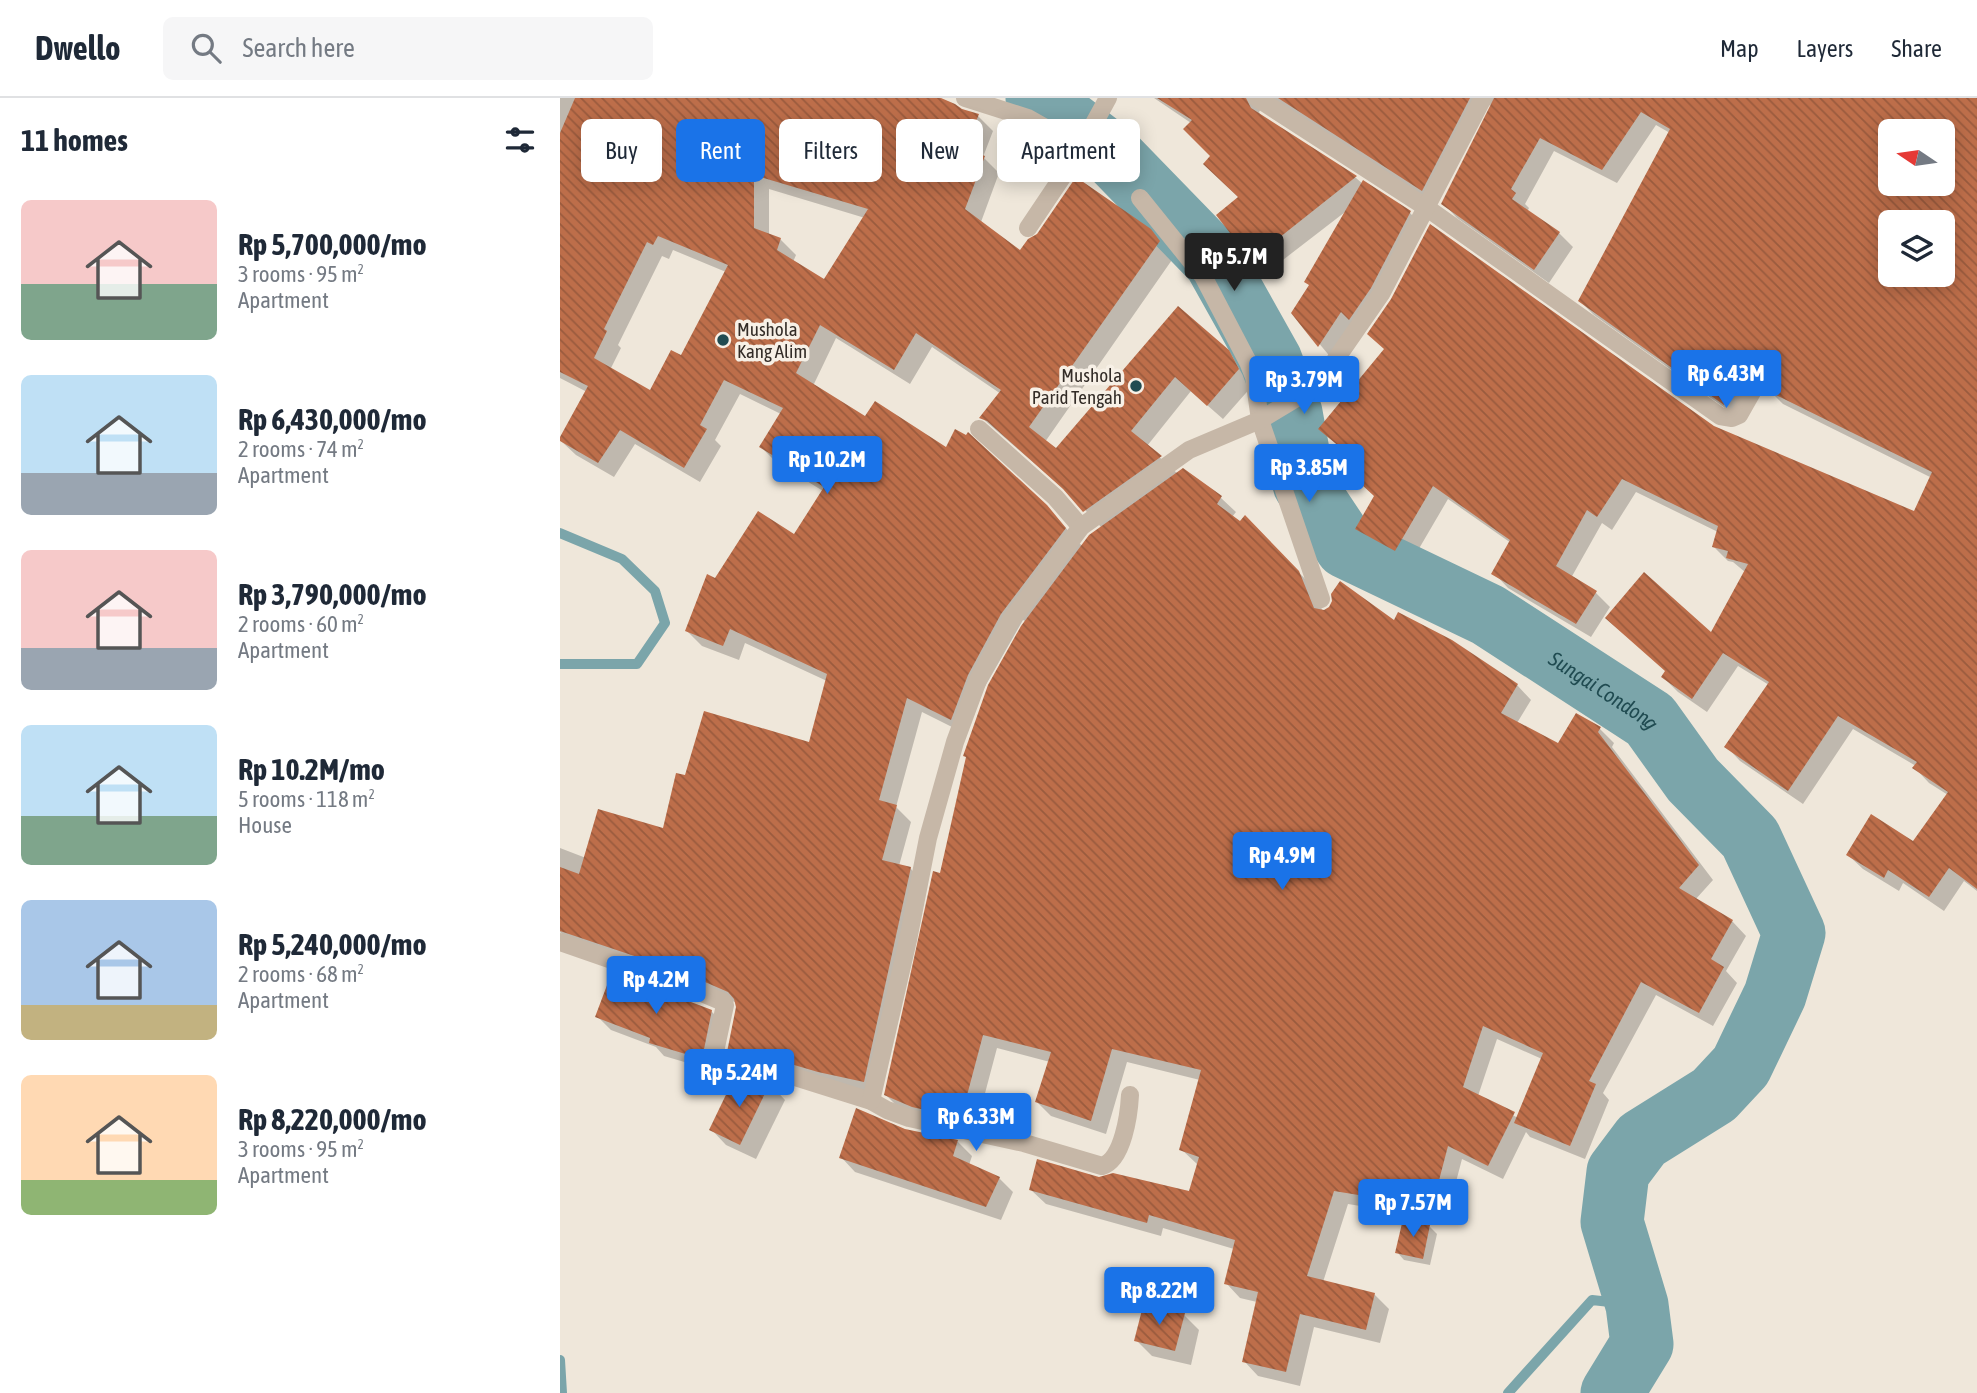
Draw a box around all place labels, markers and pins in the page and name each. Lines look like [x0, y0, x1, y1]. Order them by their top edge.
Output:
pin: Rp 5.7M [1169, 234, 1299, 293]
place label: Mushola Kang Alim [737, 318, 807, 362]
marker: Mushola Kang Alim [715, 332, 731, 348]
pin: Rp 6.43M [1654, 350, 1798, 410]
pin: Rp 3.79M [1232, 356, 1376, 416]
place label: Mushola Parid Tengah [1032, 364, 1122, 408]
marker: Mushola Parid Tengah [1128, 378, 1144, 394]
pin: Rp 10.2M [755, 436, 899, 496]
pin: Rp 3.85M [1237, 444, 1381, 504]
pin: Rp 4.9M [1217, 832, 1347, 892]
pin: Rp 4.2M [591, 956, 721, 1016]
pin: Rp 5.24M [667, 1049, 811, 1109]
pin: Rp 6.33M [904, 1094, 1048, 1153]
pin: Rp 7.57M [1341, 1180, 1485, 1239]
pin: Rp 8.22M [1087, 1268, 1231, 1327]

